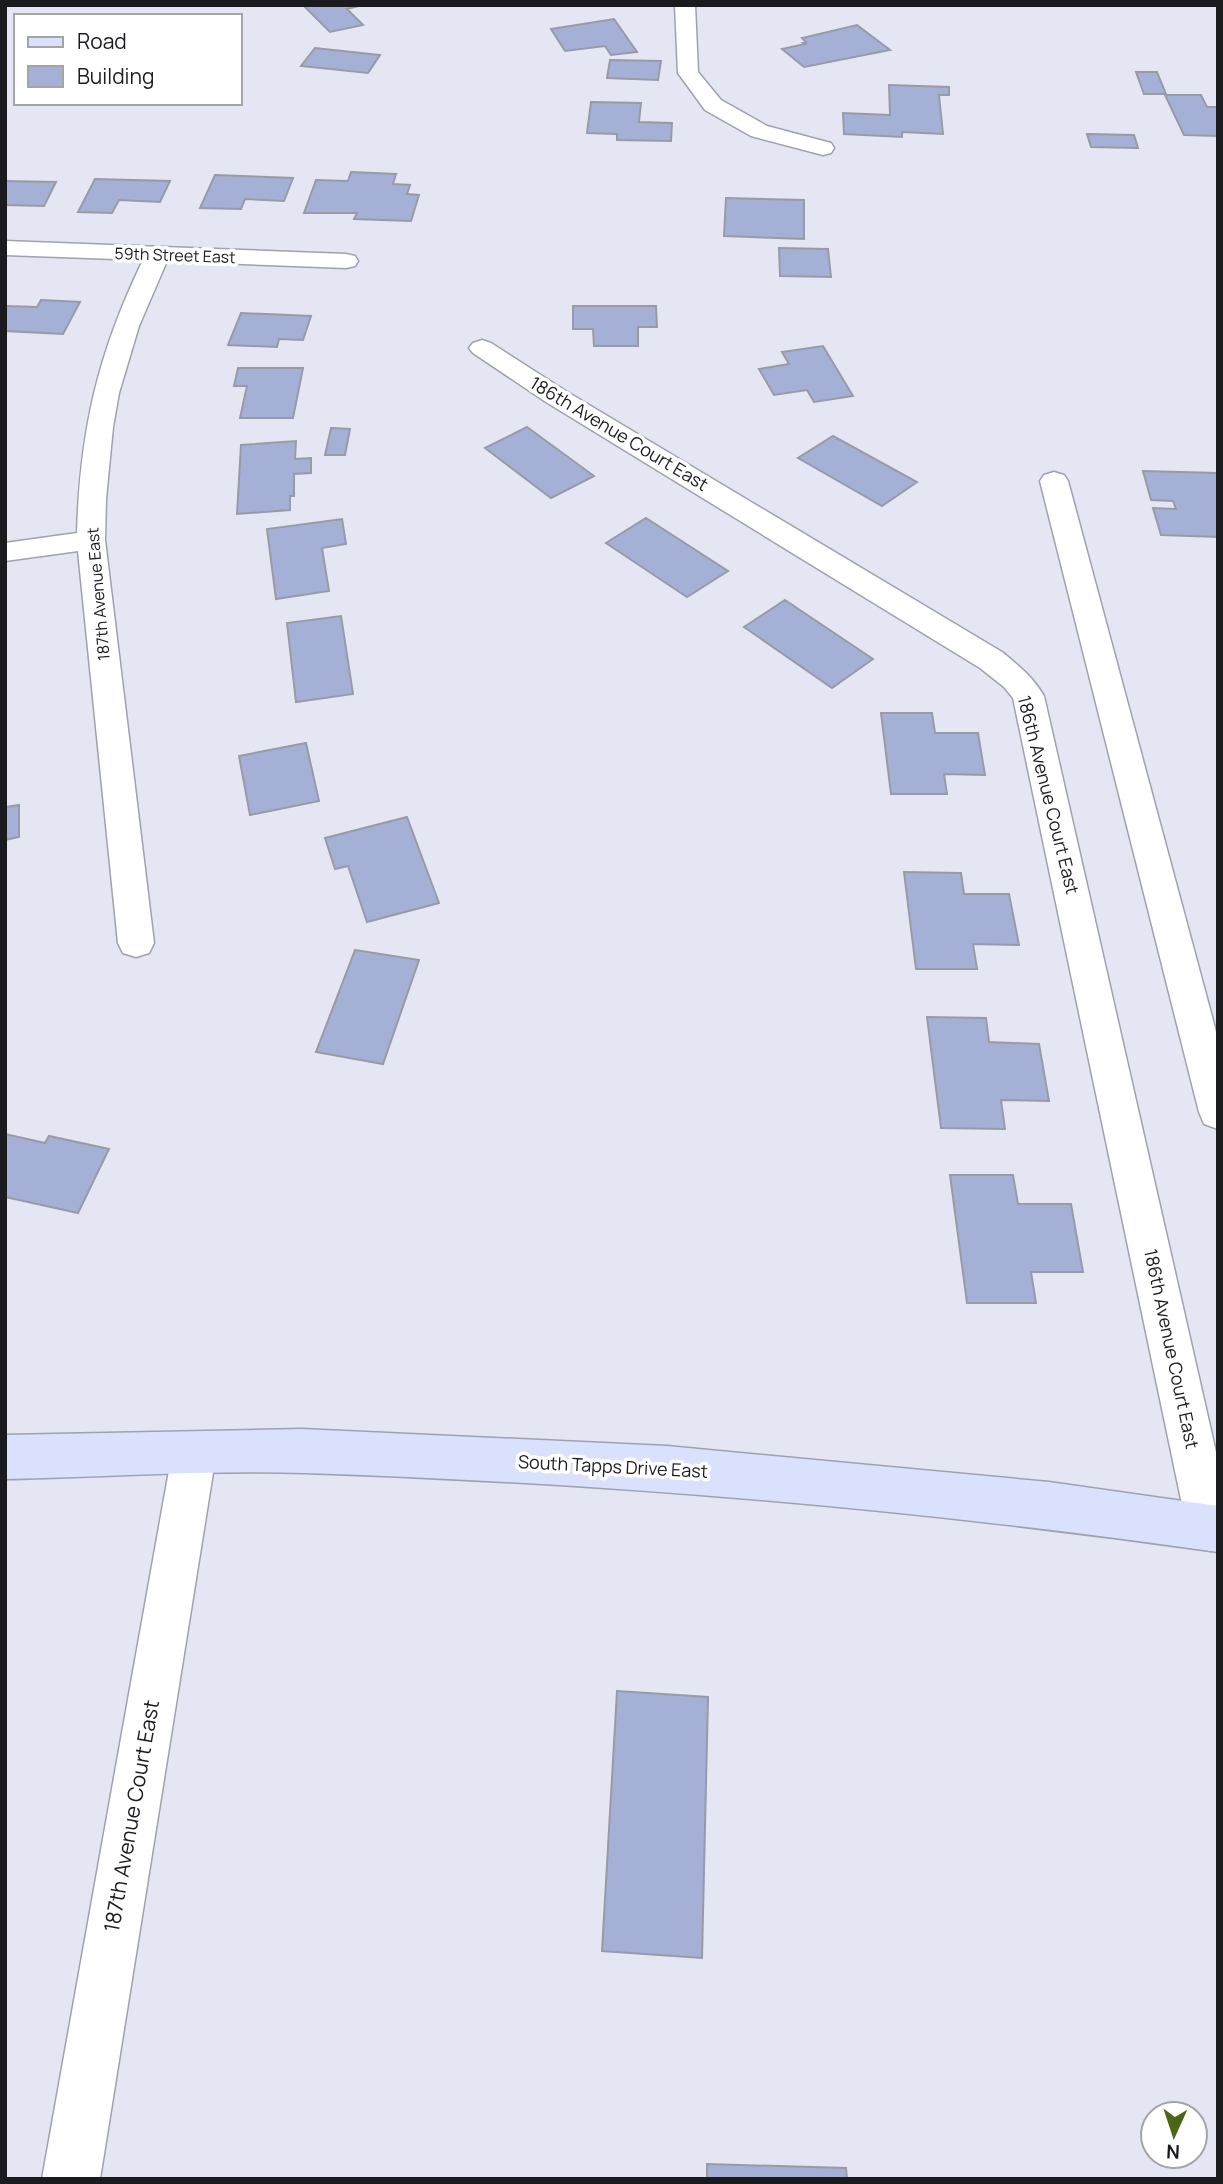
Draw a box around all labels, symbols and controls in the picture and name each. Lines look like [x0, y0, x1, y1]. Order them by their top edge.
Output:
legend [14, 14, 242, 105]
text: Road [77, 27, 127, 55]
text: Building [77, 62, 154, 90]
street label: 59th Street East [114, 242, 236, 268]
street label: 186th Avenue Court East [526, 370, 713, 496]
street label: 187th Avenue East [81, 527, 115, 661]
street label: 186th Avenue Court East [1013, 693, 1085, 897]
street label: 186th Avenue Court East [1139, 1247, 1205, 1451]
street label: South Tapps Drive East [517, 1449, 709, 1483]
street label: 187th Avenue Court East [97, 1698, 165, 1934]
north arrow [1139, 2100, 1209, 2170]
text: N [1166, 2139, 1181, 2165]

